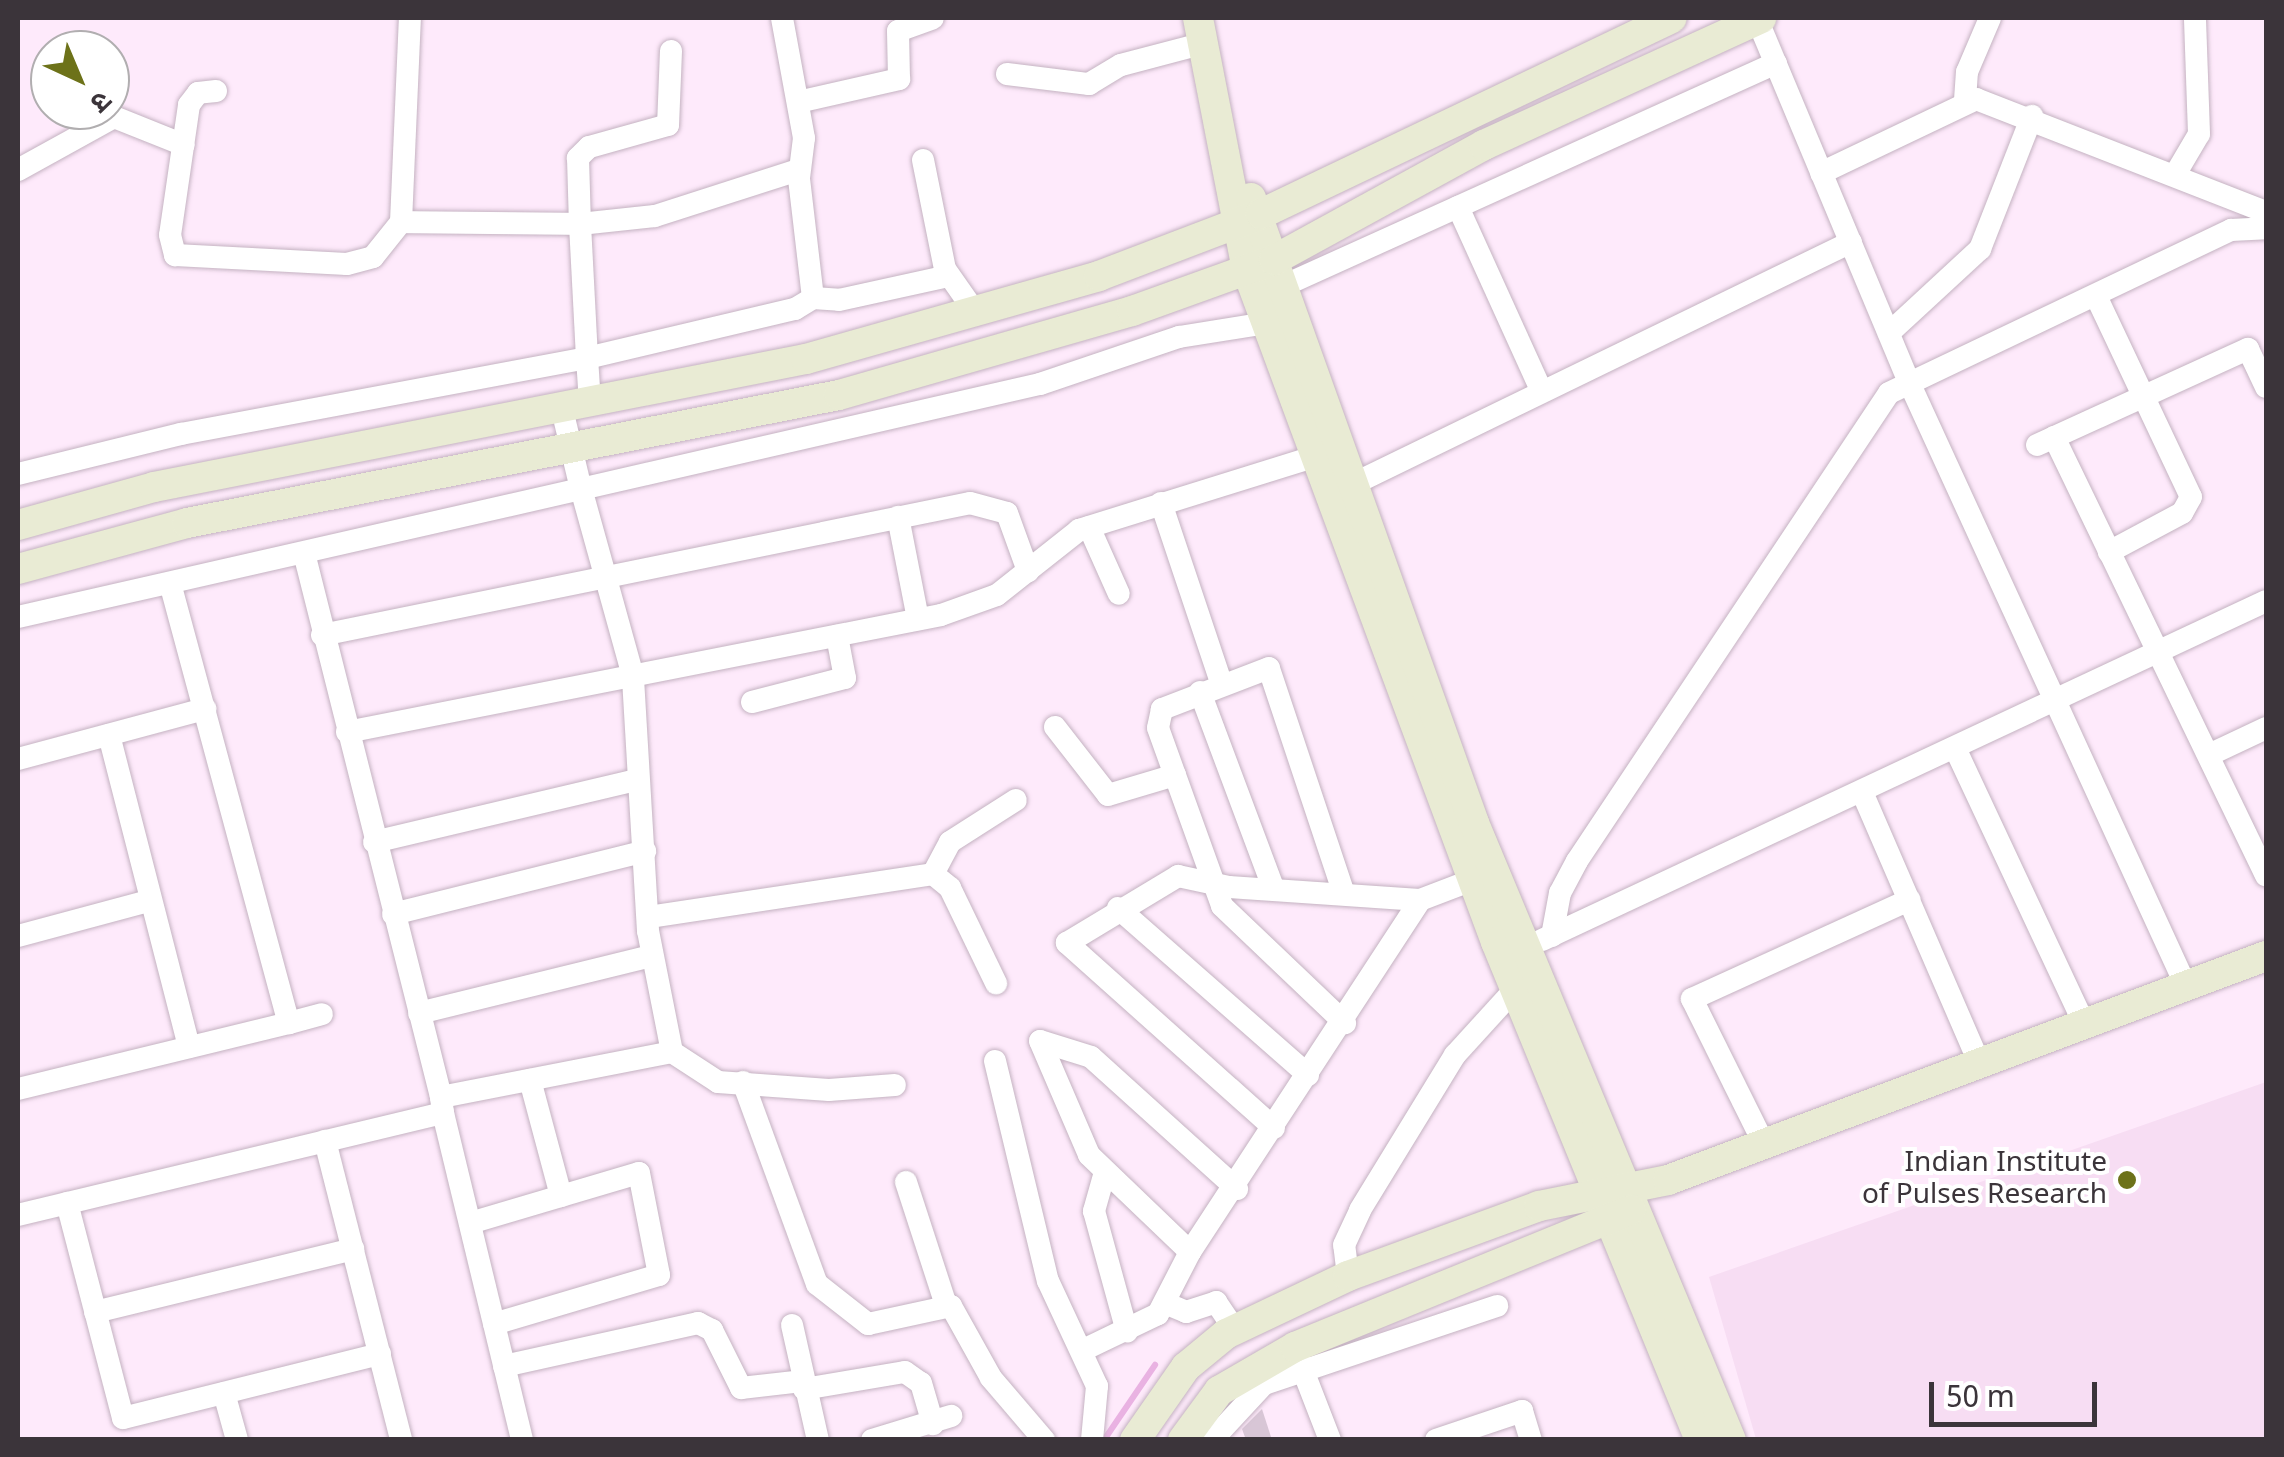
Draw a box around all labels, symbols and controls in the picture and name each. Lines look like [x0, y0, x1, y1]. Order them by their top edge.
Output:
north arrow [30, 30, 130, 130]
text: उ [81, 81, 118, 119]
place label: Indian Institute of Pulses Research [1862, 1147, 2107, 1213]
marker: Indian Institute of Pulses Research [2116, 1169, 2138, 1191]
scale bar [1934, 1362, 2102, 1424]
text: 50 m [1946, 1380, 2015, 1419]

